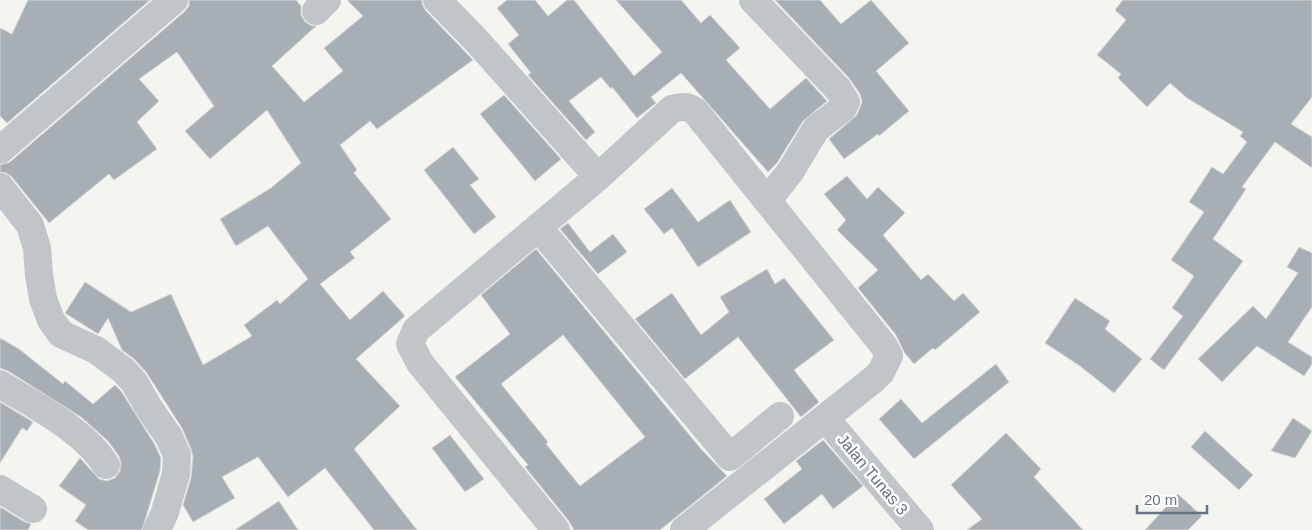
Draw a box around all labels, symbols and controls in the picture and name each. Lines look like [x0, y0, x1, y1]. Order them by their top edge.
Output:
street label: Jalan Tunas 3 [834, 431, 911, 518]
scale bar [1137, 482, 1207, 514]
text: 20 m [1144, 491, 1177, 508]

